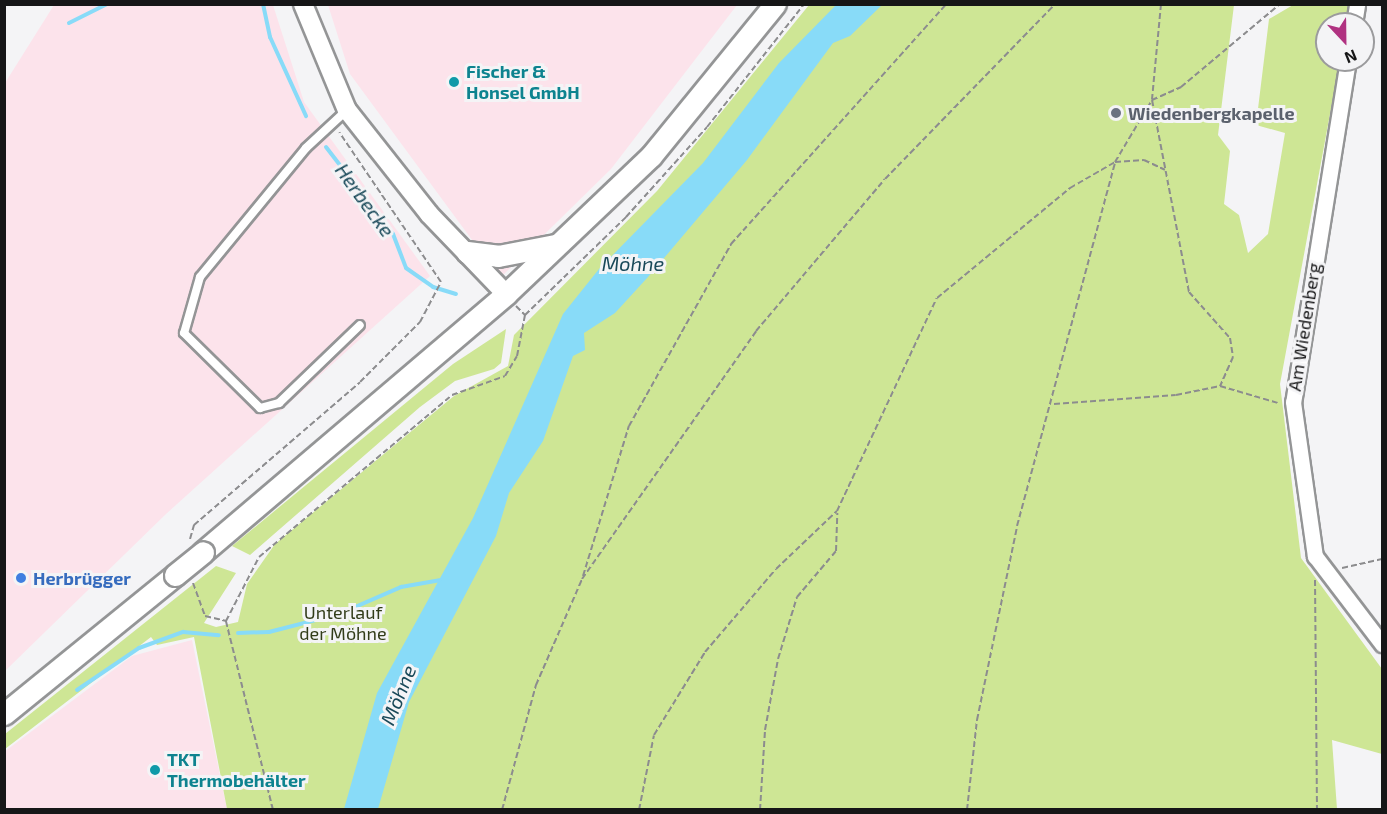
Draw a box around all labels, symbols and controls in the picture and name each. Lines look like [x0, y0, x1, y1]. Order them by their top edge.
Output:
north arrow [1315, 12, 1375, 72]
text: N [1342, 46, 1360, 68]
place label: Fischer & Honsel GmbH [466, 61, 580, 104]
marker: Fischer & Honsel GmbH [447, 75, 461, 89]
place label: Wiedenbergkapelle [1128, 102, 1295, 124]
marker: Wiedenbergkapelle [1109, 106, 1123, 120]
water label: Herbecke [330, 159, 400, 241]
water label: Möhne [602, 251, 664, 275]
street label: Am Wiedenberg [1283, 261, 1325, 393]
place label: Herbrügger [33, 567, 131, 589]
marker: Herbrügger [14, 571, 28, 585]
park label: Unterlauf der Möhne [299, 602, 387, 644]
water label: Möhne [375, 661, 421, 729]
place label: TKT Thermobehälter [167, 749, 306, 792]
marker: TKT Thermobehälter [148, 763, 162, 777]

